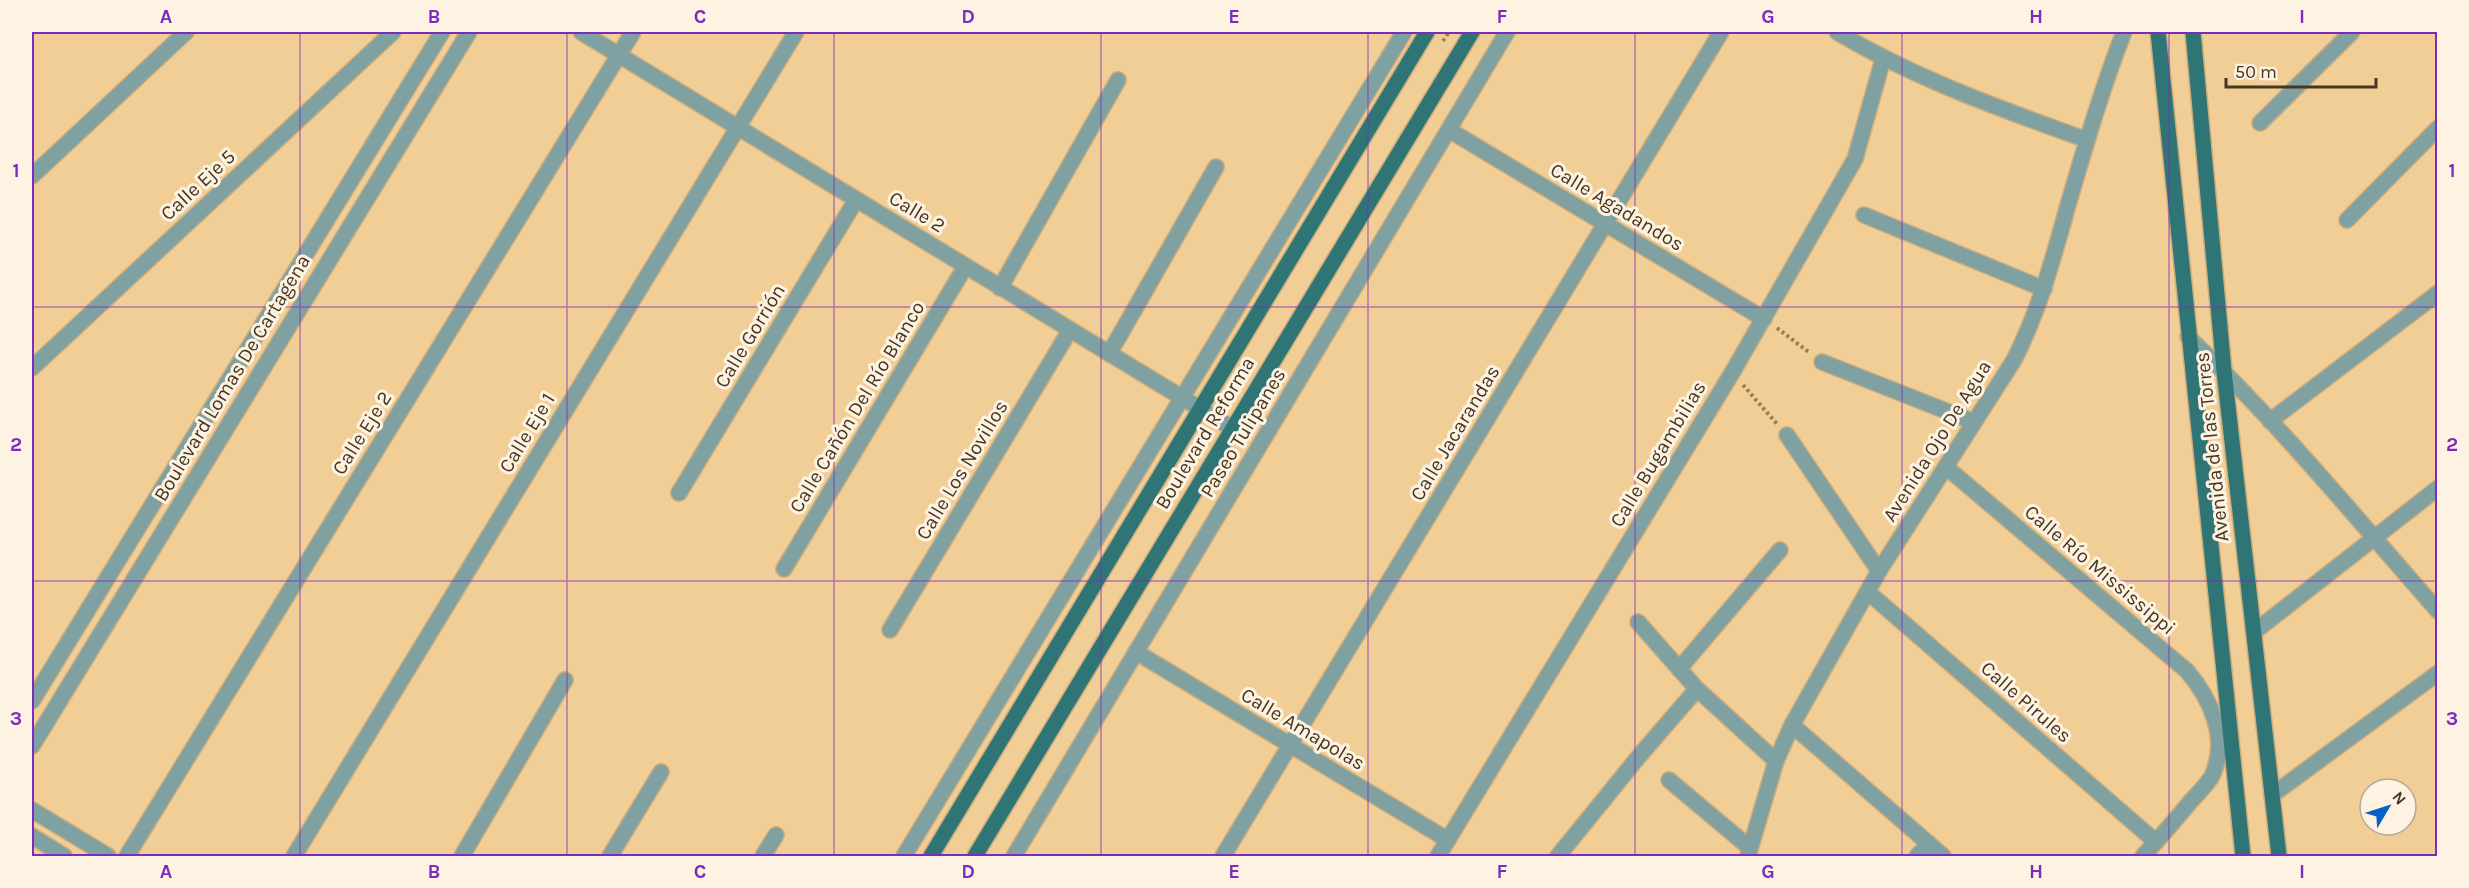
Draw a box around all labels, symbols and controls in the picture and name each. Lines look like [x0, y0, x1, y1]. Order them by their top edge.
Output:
text: A [160, 5, 173, 28]
text: B [428, 5, 440, 28]
text: C [694, 5, 706, 28]
text: D [961, 5, 975, 28]
text: E [1228, 5, 1240, 28]
text: F [1497, 5, 1508, 28]
text: G [1761, 5, 1775, 28]
text: H [2029, 5, 2043, 28]
text: I [2299, 5, 2305, 28]
scale bar [2226, 51, 2376, 89]
text: 50 m [2235, 61, 2277, 83]
street label: Calle Eje 5 [156, 145, 240, 225]
street label: Calle Agadandos [1546, 158, 1688, 256]
text: 1 [12, 159, 20, 182]
text: 1 [2448, 159, 2456, 182]
street label: Calle 2 [885, 186, 949, 238]
street label: Boulevard Lomas De Cartagena [149, 251, 315, 505]
street label: Calle Gorrión [710, 280, 790, 392]
street label: Calle Cañón Del Río Blanco [785, 297, 929, 517]
street label: Avenida de las Torres [2191, 351, 2233, 543]
street label: Boulevard Reforma [1150, 353, 1260, 513]
street label: Avenida Ojo De Agua [1878, 356, 1996, 526]
street label: Calle Jacarandas [1406, 361, 1504, 505]
street label: Paseo Tulipanes [1195, 364, 1291, 502]
street label: Calle Bugambilias [1605, 377, 1711, 531]
street label: Calle Eje 2 [327, 387, 397, 479]
street label: Calle Eje 1 [494, 389, 560, 477]
street label: Calle Los Novillos [911, 396, 1013, 544]
text: 2 [10, 433, 22, 456]
text: 2 [2446, 433, 2458, 456]
street label: Calle Río Mississippi [2020, 500, 2180, 640]
street label: Calle Pirules [1976, 656, 2076, 748]
street label: Calle Amapolas [1237, 683, 1369, 775]
text: 3 [10, 707, 22, 730]
text: 3 [2446, 707, 2458, 730]
north arrow [2358, 777, 2418, 837]
text: N [2388, 787, 2410, 808]
text: A [160, 860, 173, 883]
text: B [428, 860, 440, 883]
text: C [694, 860, 706, 883]
text: D [961, 860, 975, 883]
text: E [1228, 860, 1240, 883]
text: F [1497, 860, 1508, 883]
text: G [1761, 860, 1775, 883]
text: H [2029, 860, 2043, 883]
text: I [2299, 860, 2305, 883]

